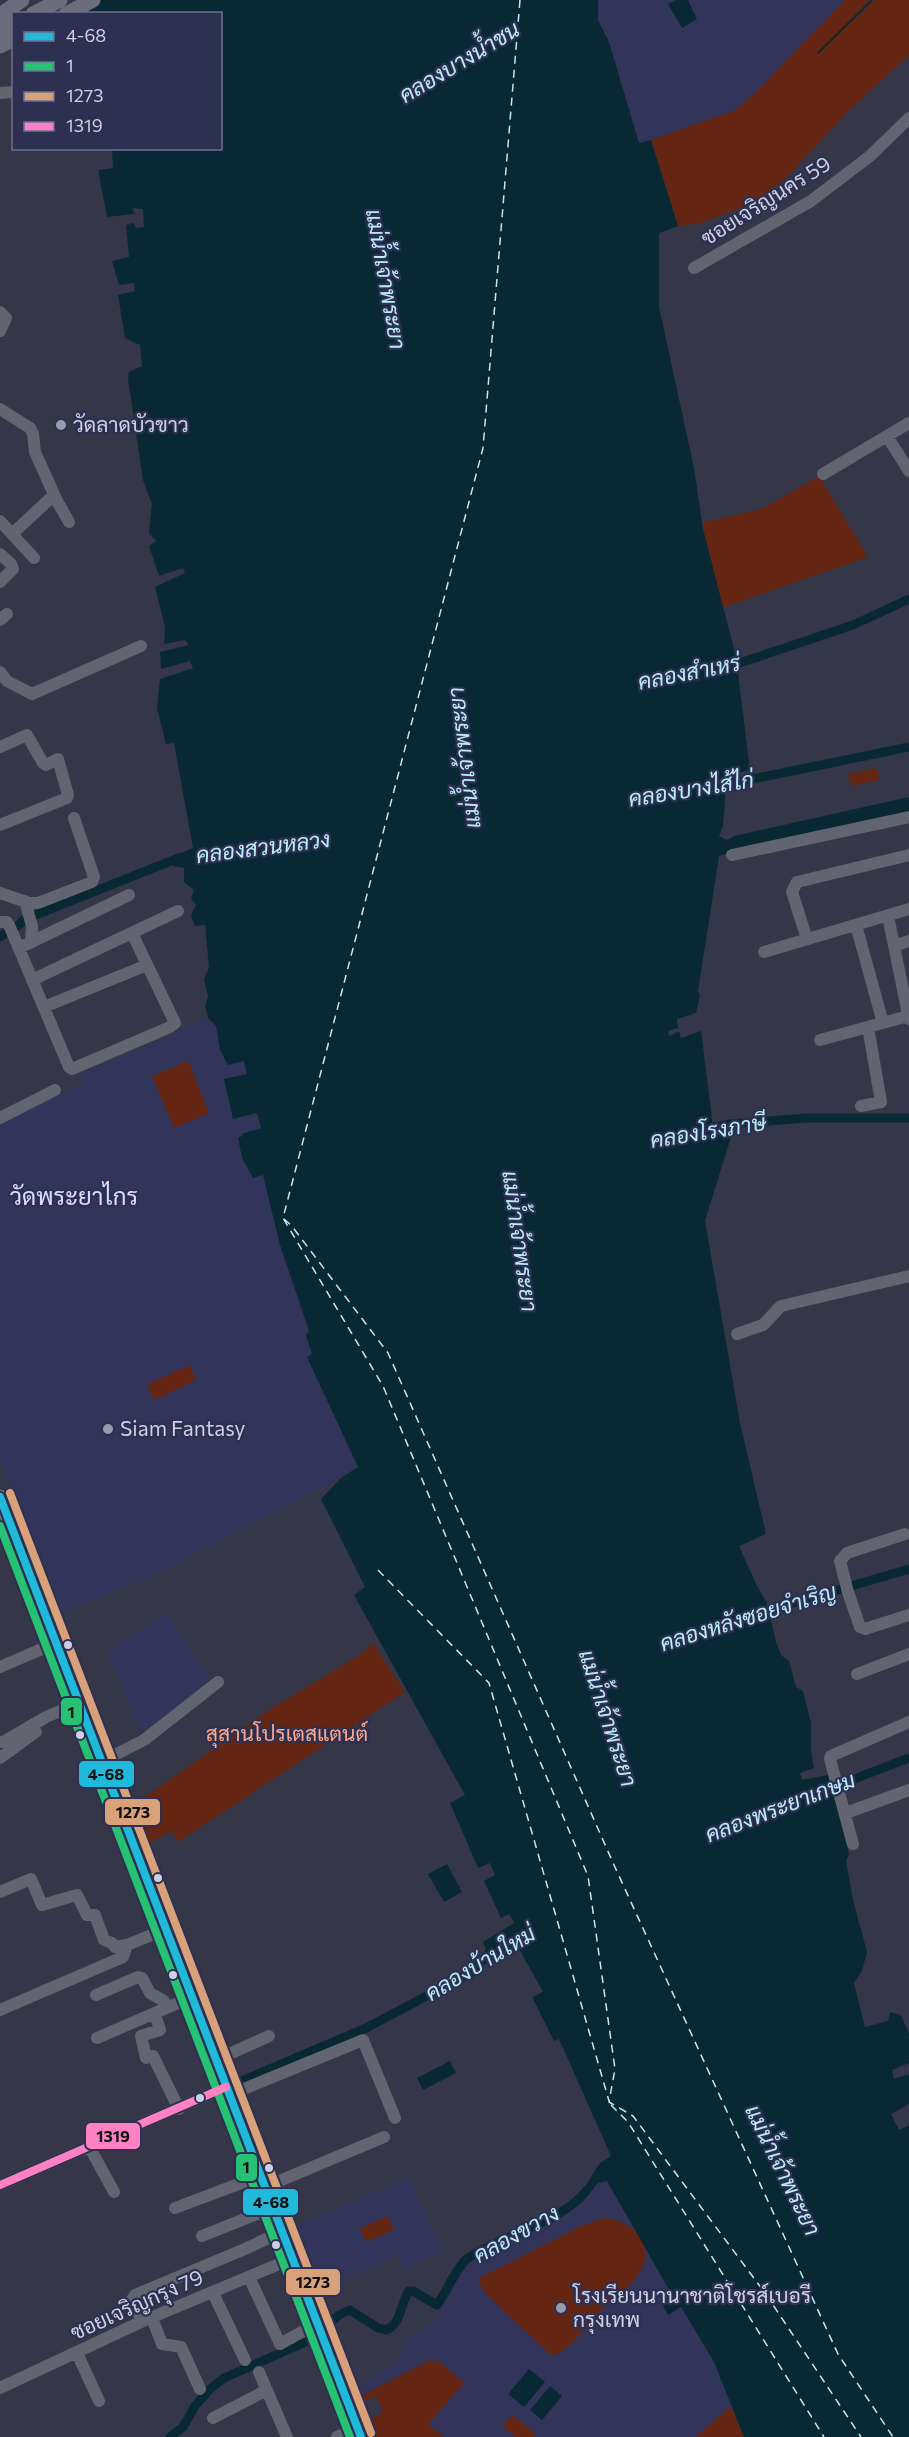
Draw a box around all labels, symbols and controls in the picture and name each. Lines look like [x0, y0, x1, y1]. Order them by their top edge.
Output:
water label: คลองบางน้ำชน [391, 11, 524, 108]
legend [12, 12, 222, 150]
text: 4-68 [66, 24, 106, 46]
text: 1 [66, 54, 74, 76]
text: 1273 [66, 84, 103, 106]
text: 1319 [66, 114, 103, 136]
street label: ซอยเจริญนคร 59 [696, 150, 835, 250]
water label: แม่น้ำเจ้าพระยา [361, 206, 417, 351]
place label: วัดลาดบัวขาว [73, 411, 189, 436]
marker: วัดลาดบัวขาว [54, 418, 68, 432]
water label: คลองสำเหร่ [635, 648, 744, 695]
water label: แม่น้ำเจ้าพระยา [436, 686, 486, 831]
water label: คลองบางไส้ไก่ [626, 765, 756, 812]
water label: คลองสวนหลวง [194, 825, 332, 868]
water label: คลองโรงภาษี [648, 1108, 769, 1153]
water label: แม่น้ำเจ้าพระยา [497, 1168, 549, 1313]
district label: วัดพระยาไกร [10, 1181, 138, 1210]
place label: Siam Fantasy [120, 1415, 246, 1440]
marker: Siam Fantasy [101, 1422, 115, 1436]
water label: คลองหลังซอยจำเริญ [656, 1577, 840, 1657]
unlabelled marker [62, 1639, 74, 1651]
water label: แม่น้ำเจ้าพระยา [574, 1645, 648, 1790]
line badge: 1 [60, 1697, 83, 1726]
text: 1 [67, 1702, 75, 1721]
park label: สุสานโปรเตสแตนต์ [206, 1720, 368, 1748]
unlabelled marker [74, 1729, 86, 1741]
line badge: 4-68 [78, 1760, 135, 1788]
text: 4-68 [88, 1764, 124, 1783]
water label: คลองพระยาเกษม [701, 1765, 859, 1848]
line badge: 1273 [104, 1798, 161, 1826]
text: 1273 [116, 1802, 150, 1821]
unlabelled marker [152, 1872, 164, 1884]
water label: คลองบ้านใหม่ [420, 1919, 541, 2006]
unlabelled marker [167, 1969, 179, 1981]
unlabelled marker [194, 2092, 206, 2104]
water label: แม่น้ำเจ้าพระยา [740, 2098, 831, 2240]
line badge: 1319 [85, 2122, 141, 2150]
text: 1319 [96, 2126, 130, 2145]
line badge: 1 [235, 2153, 258, 2182]
text: 1 [242, 2157, 250, 2176]
unlabelled marker [263, 2162, 275, 2174]
line badge: 4-68 [242, 2188, 299, 2216]
text: 4-68 [253, 2192, 289, 2211]
water label: คลองขวาง [468, 2199, 563, 2268]
unlabelled marker [270, 2239, 282, 2251]
street label: ซอยเจริญกรุง 79 [66, 2263, 208, 2347]
line badge: 1273 [285, 2268, 341, 2296]
text: 1273 [296, 2272, 330, 2291]
place label: โรงเรียนนานาชาติโชรส์เบอรี กรุงเทพ [572, 2282, 811, 2334]
marker: โรงเรียนนานาชาติโชรส์เบอรี กรุงเทพ [554, 2301, 568, 2315]

